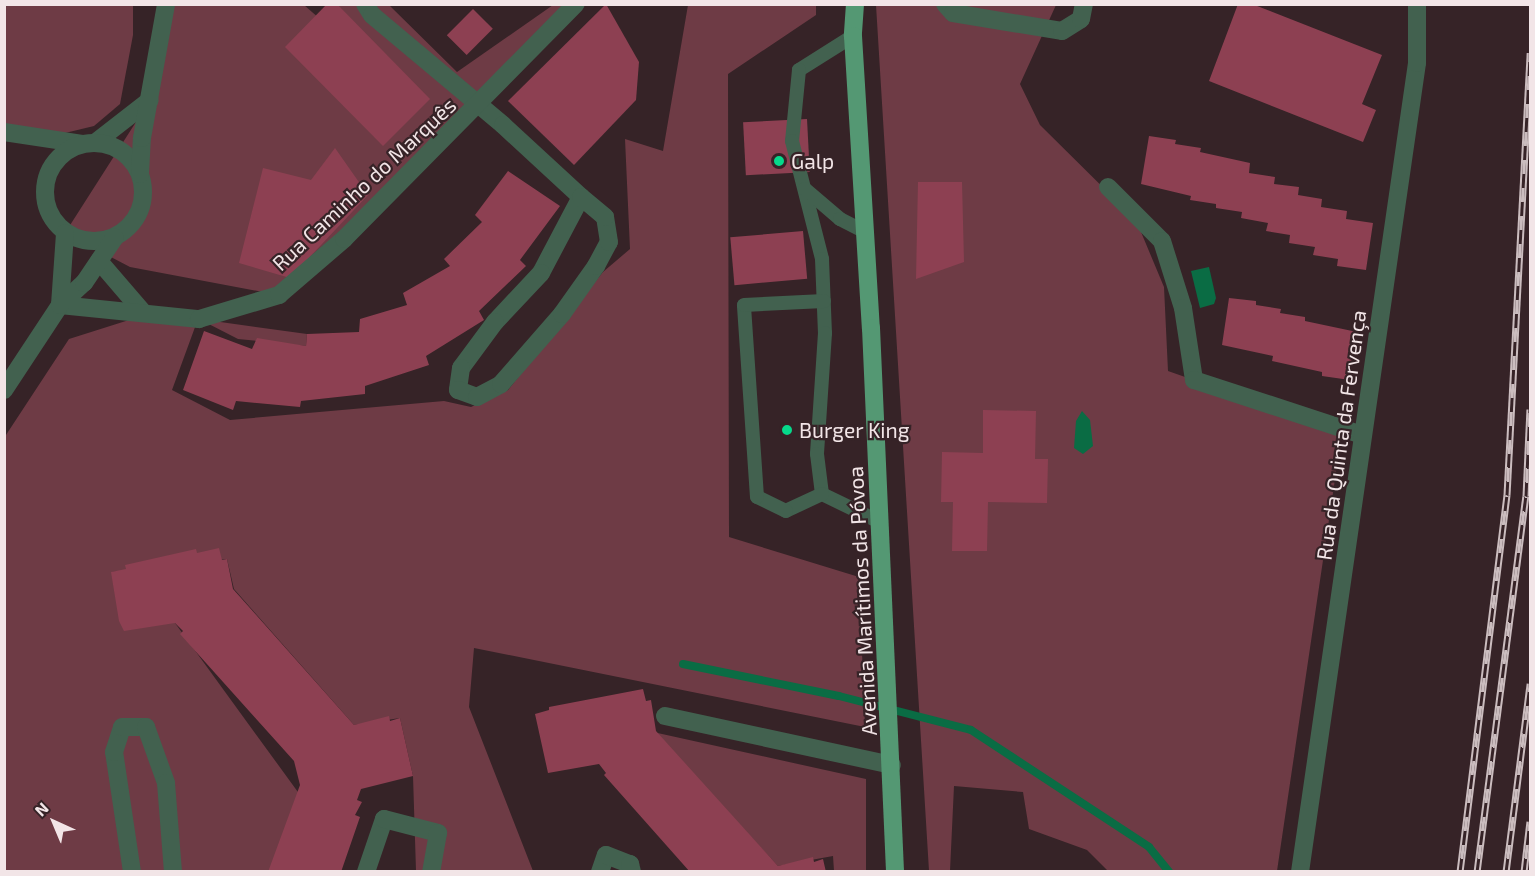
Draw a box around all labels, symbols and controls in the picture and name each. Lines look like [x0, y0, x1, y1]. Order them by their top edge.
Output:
street label: Rua Caminho do Marquês [267, 92, 461, 276]
place label: Galp [791, 148, 834, 174]
marker: Galp [772, 154, 786, 168]
street label: Rua da Quinta da Fervença [1311, 308, 1371, 562]
place label: Burger King [799, 417, 910, 443]
marker: Burger King [780, 423, 794, 437]
street label: Avenida Marítimos da Póvoa [842, 466, 882, 736]
north arrow [24, 792, 84, 852]
text: N [30, 798, 52, 820]

